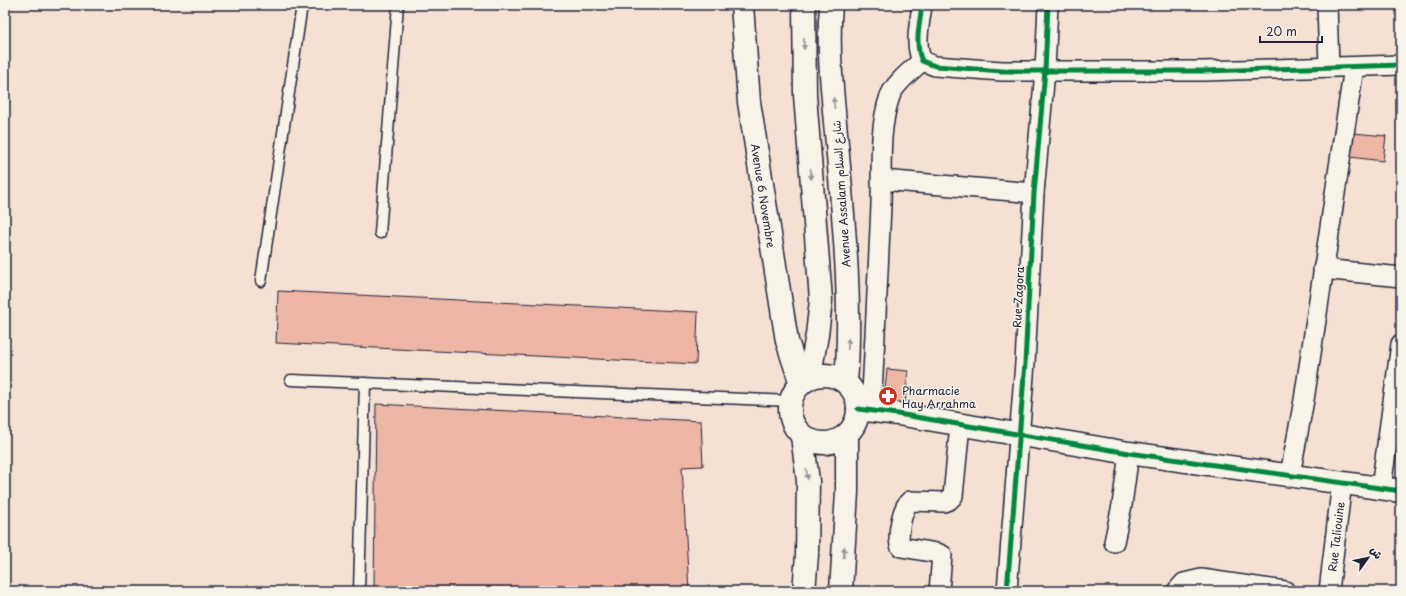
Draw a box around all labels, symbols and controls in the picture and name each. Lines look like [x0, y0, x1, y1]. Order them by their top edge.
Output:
scale bar [1260, 18, 1322, 44]
text: 20 m [1266, 22, 1297, 40]
one-way arrow [800, 38, 807, 50]
one-way arrow [830, 97, 837, 109]
street label: Avenue Assalam شارع السلام [827, 120, 856, 268]
street label: Avenue 6 Novembre [747, 142, 781, 249]
one-way arrow [808, 168, 815, 180]
street label: Rue Zagora [1008, 266, 1028, 328]
one-way arrow [845, 337, 851, 350]
place label: Pharmacie Hay Arrahma [902, 382, 976, 412]
pharmacy icon: Pharmacie Hay Arrahma [877, 385, 899, 407]
one-way arrow [804, 468, 810, 480]
street label: Rue Taliouine [1323, 500, 1348, 572]
north arrow [1348, 538, 1388, 578]
text: ش [1366, 543, 1387, 562]
one-way arrow [840, 546, 847, 558]

